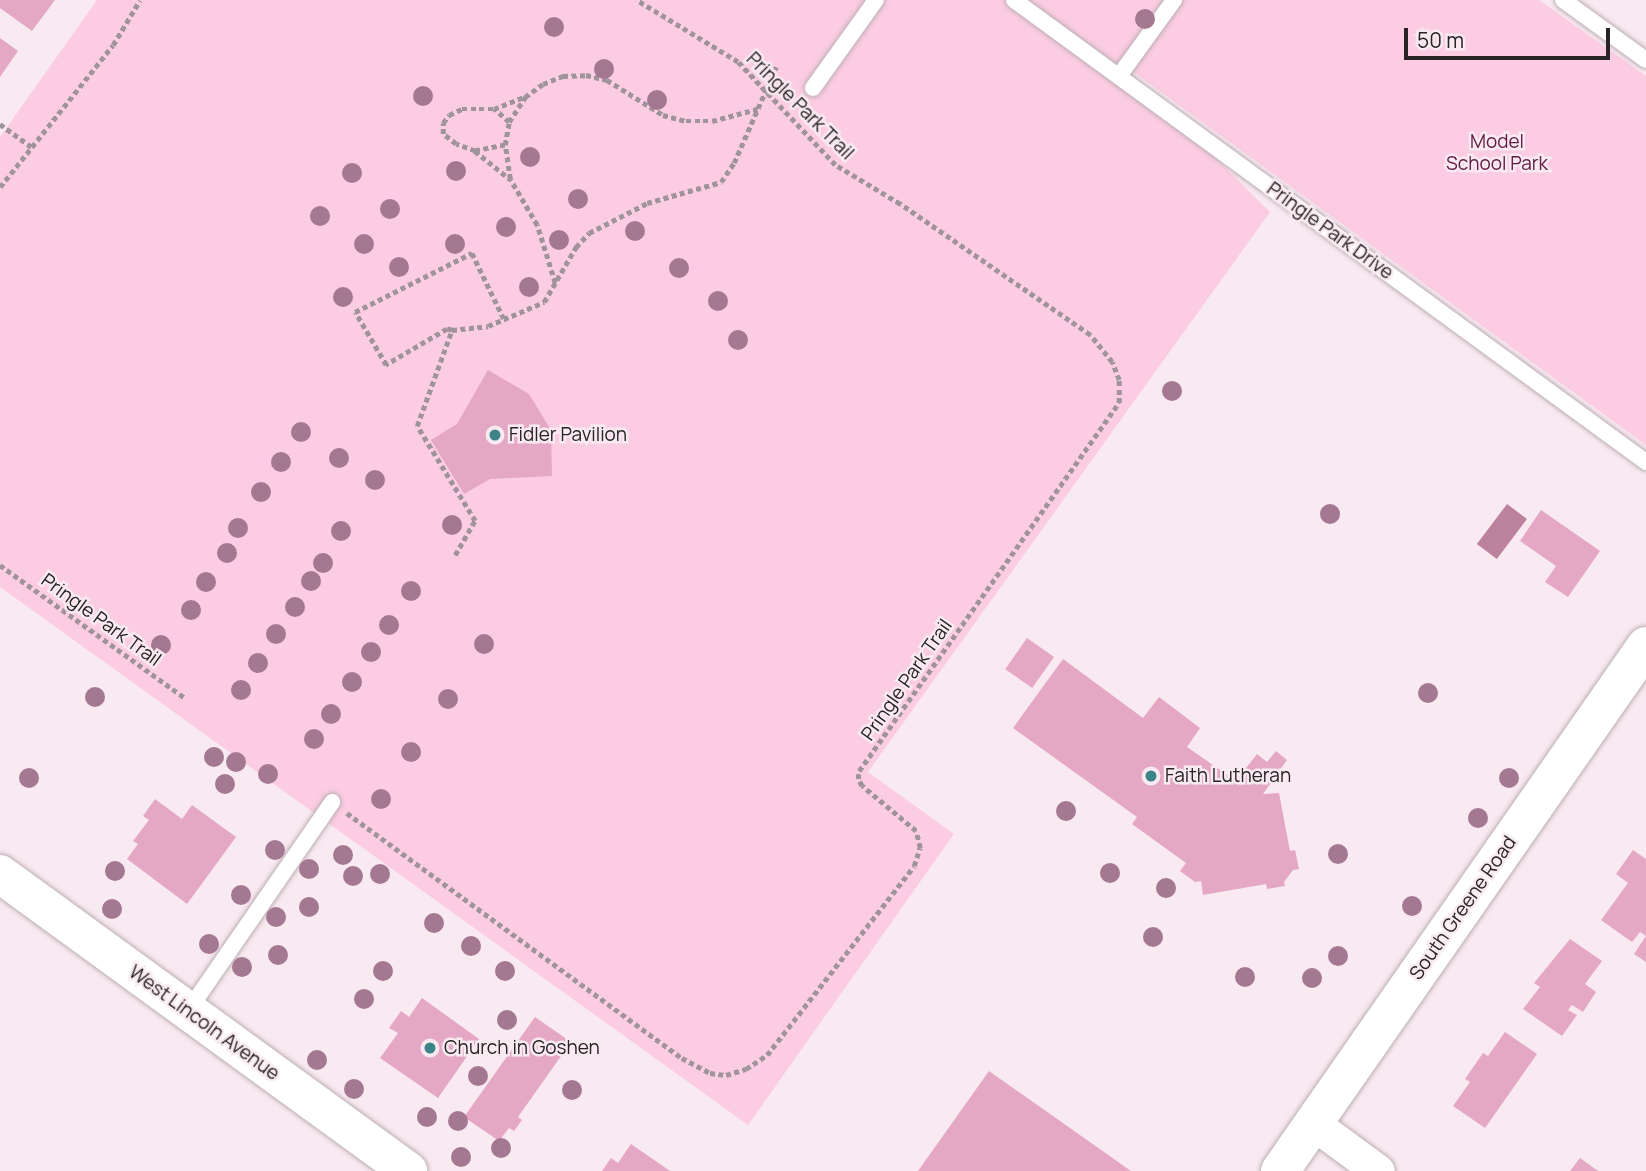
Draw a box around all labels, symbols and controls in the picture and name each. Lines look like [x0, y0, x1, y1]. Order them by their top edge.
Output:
scale bar [1408, 14, 1614, 58]
text: 50 m [1417, 26, 1464, 54]
street label: Pringle Park Trail [742, 48, 858, 164]
park label: Model School Park [1446, 131, 1548, 175]
street label: Pringle Park Drive [1262, 177, 1398, 285]
place label: Fidler Pavilion [509, 424, 627, 446]
marker: Fidler Pavilion [487, 427, 503, 443]
street label: Pringle Park Trail [37, 569, 165, 671]
street label: Pringle Park Trail [857, 615, 957, 745]
place label: Faith Lutheran [1165, 765, 1291, 787]
marker: Faith Lutheran [1143, 768, 1159, 784]
street label: South Greene Road [1405, 832, 1521, 984]
street label: West Lincoln Avenue [124, 961, 284, 1085]
place label: Church in Goshen [444, 1037, 600, 1059]
marker: Church in Goshen [422, 1040, 438, 1056]

